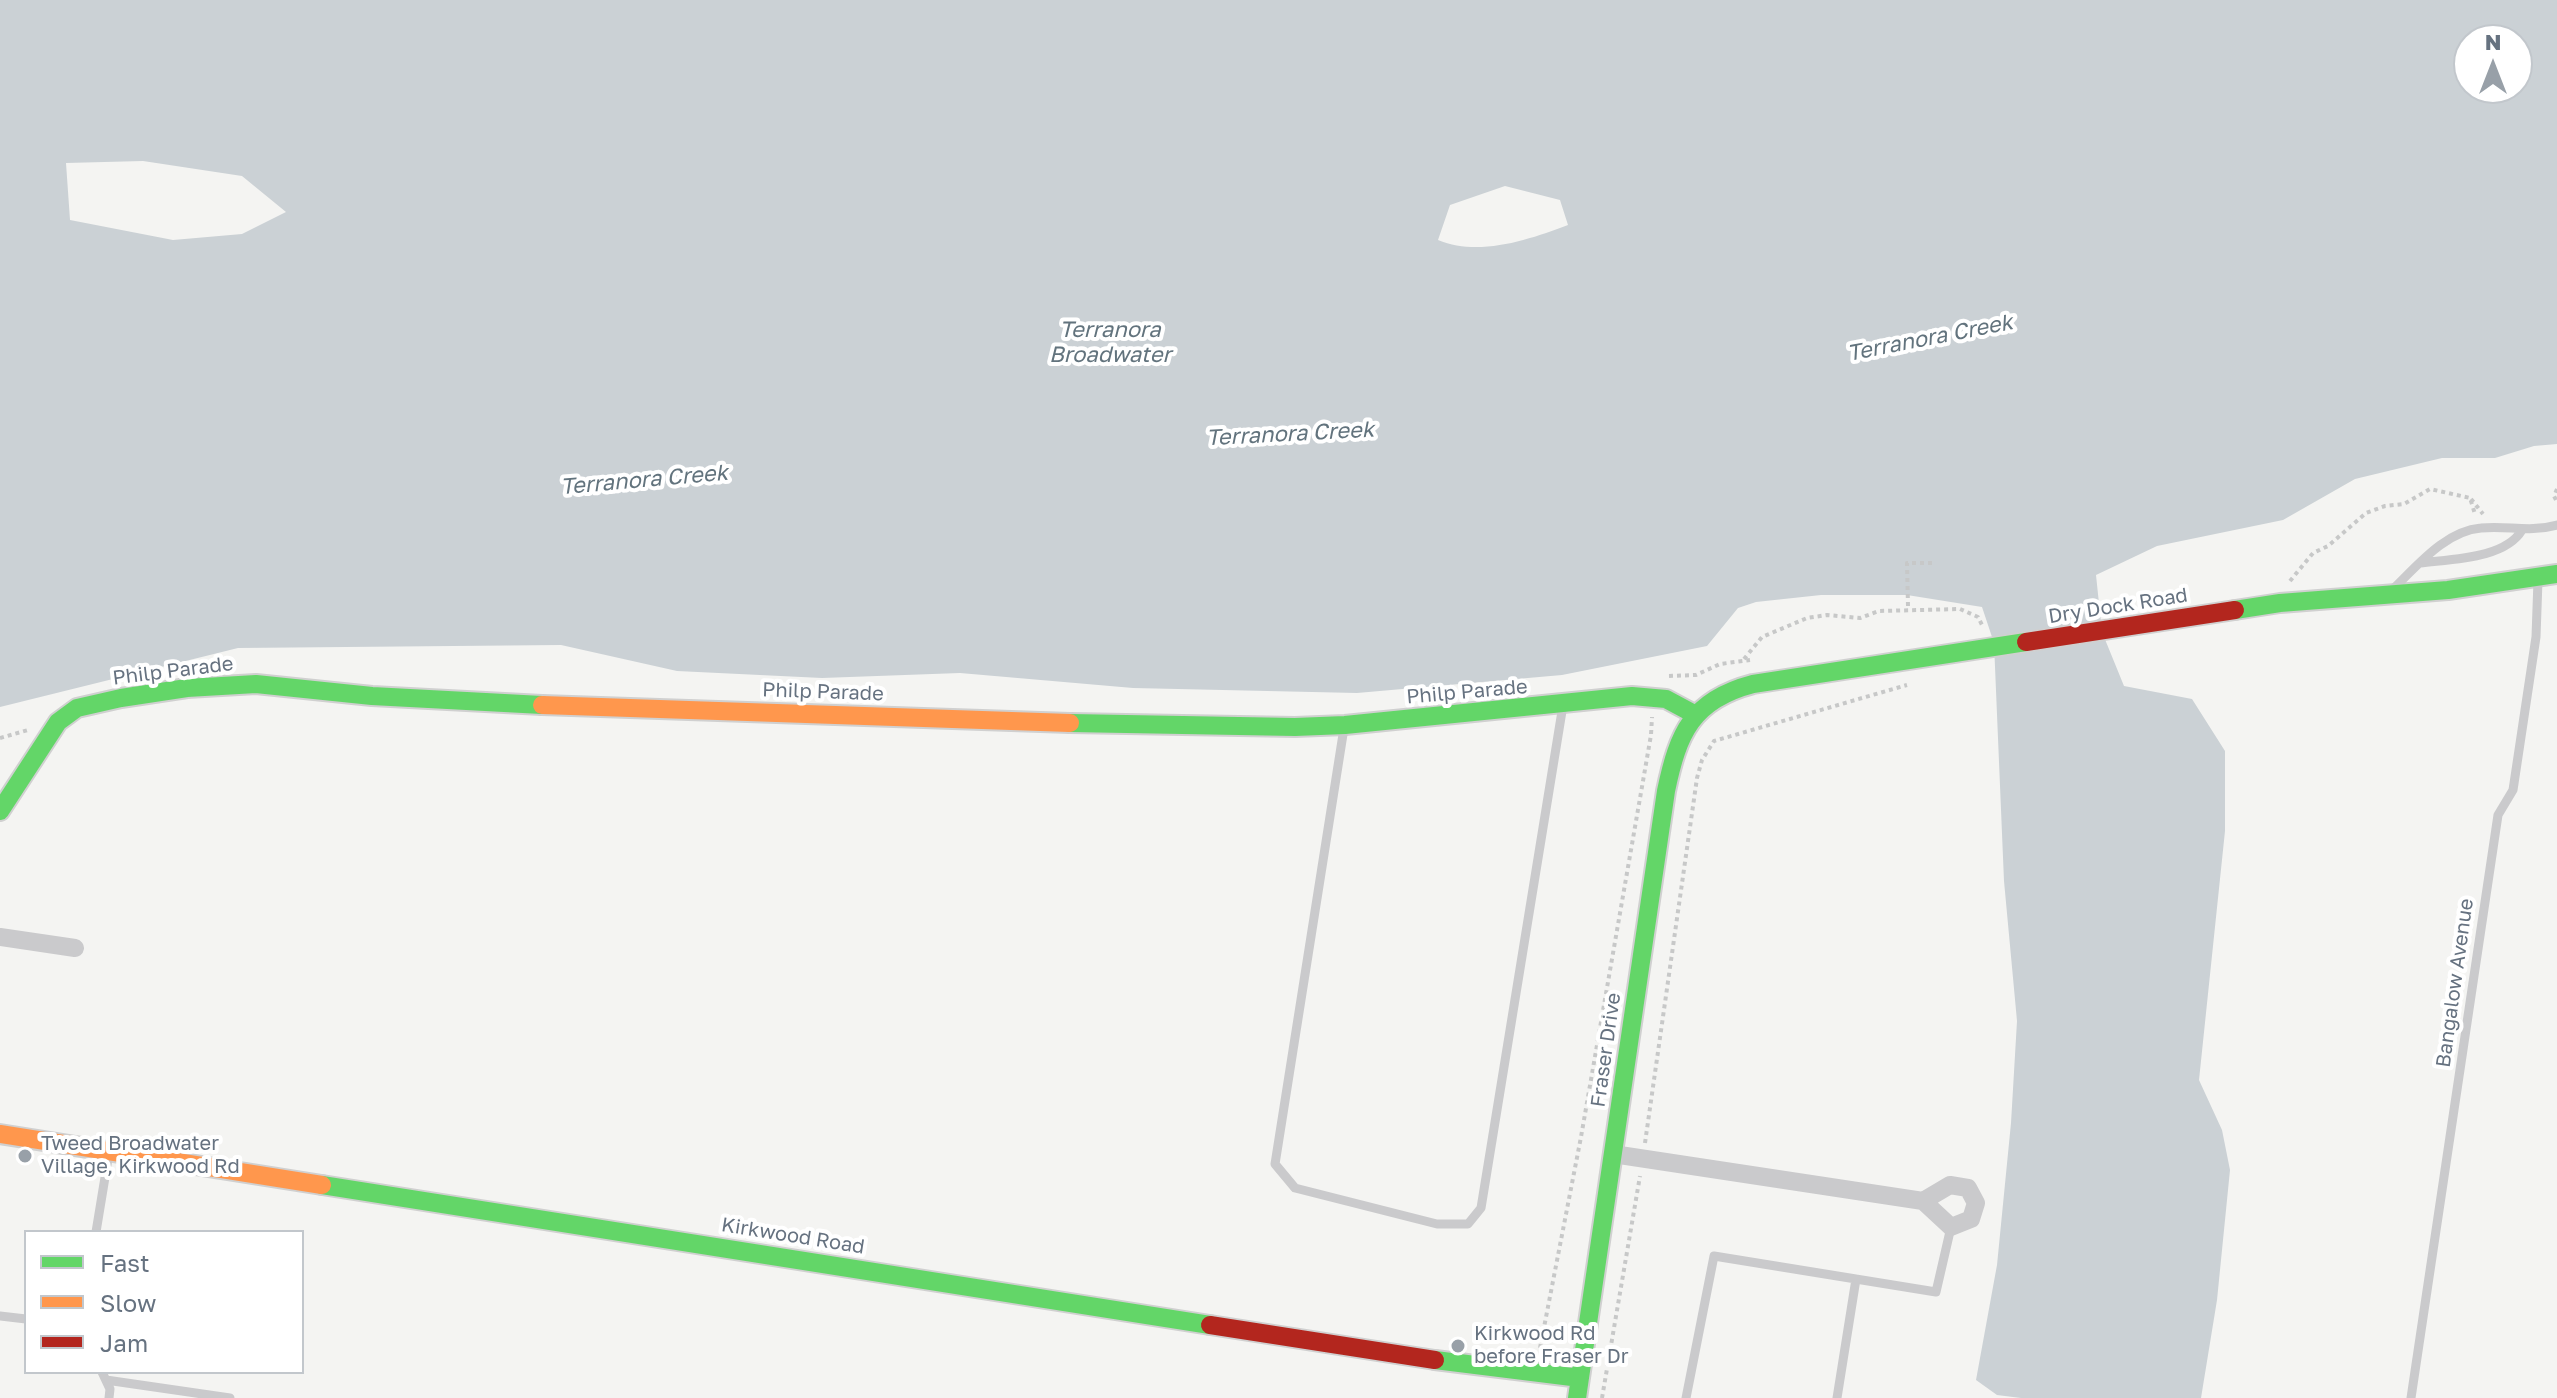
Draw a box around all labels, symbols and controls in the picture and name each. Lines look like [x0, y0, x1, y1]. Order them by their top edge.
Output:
north arrow [2453, 24, 2533, 104]
text: N [2485, 28, 2501, 55]
water label: Terranora Creek [1845, 309, 2015, 367]
water label: Terranora Broadwater [1049, 317, 1171, 368]
water label: Terranora Creek [1205, 416, 1375, 452]
water label: Terranora Creek [559, 460, 729, 500]
street label: Dry Dock Road [2047, 583, 2189, 629]
street label: Philp Parade [111, 652, 235, 690]
street label: Philp Parade [1405, 675, 1529, 709]
street label: Philp Parade [762, 678, 884, 706]
street label: Bangalow Avenue [2431, 897, 2479, 1069]
street label: Fraser Drive [1586, 991, 1626, 1109]
place label: Tweed Broadwater Village, Kirkwood Rd [41, 1132, 240, 1179]
marker: Tweed Broadwater Village, Kirkwood Rd [16, 1147, 34, 1165]
street label: Kirkwood Road [720, 1213, 866, 1259]
legend [24, 1230, 304, 1374]
text: Fast [100, 1248, 150, 1277]
text: Slow [100, 1288, 156, 1317]
place label: Kirkwood Rd before Fraser Dr [1474, 1322, 1629, 1369]
text: Jam [100, 1328, 148, 1357]
marker: Kirkwood Rd before Fraser Dr [1449, 1337, 1467, 1355]

